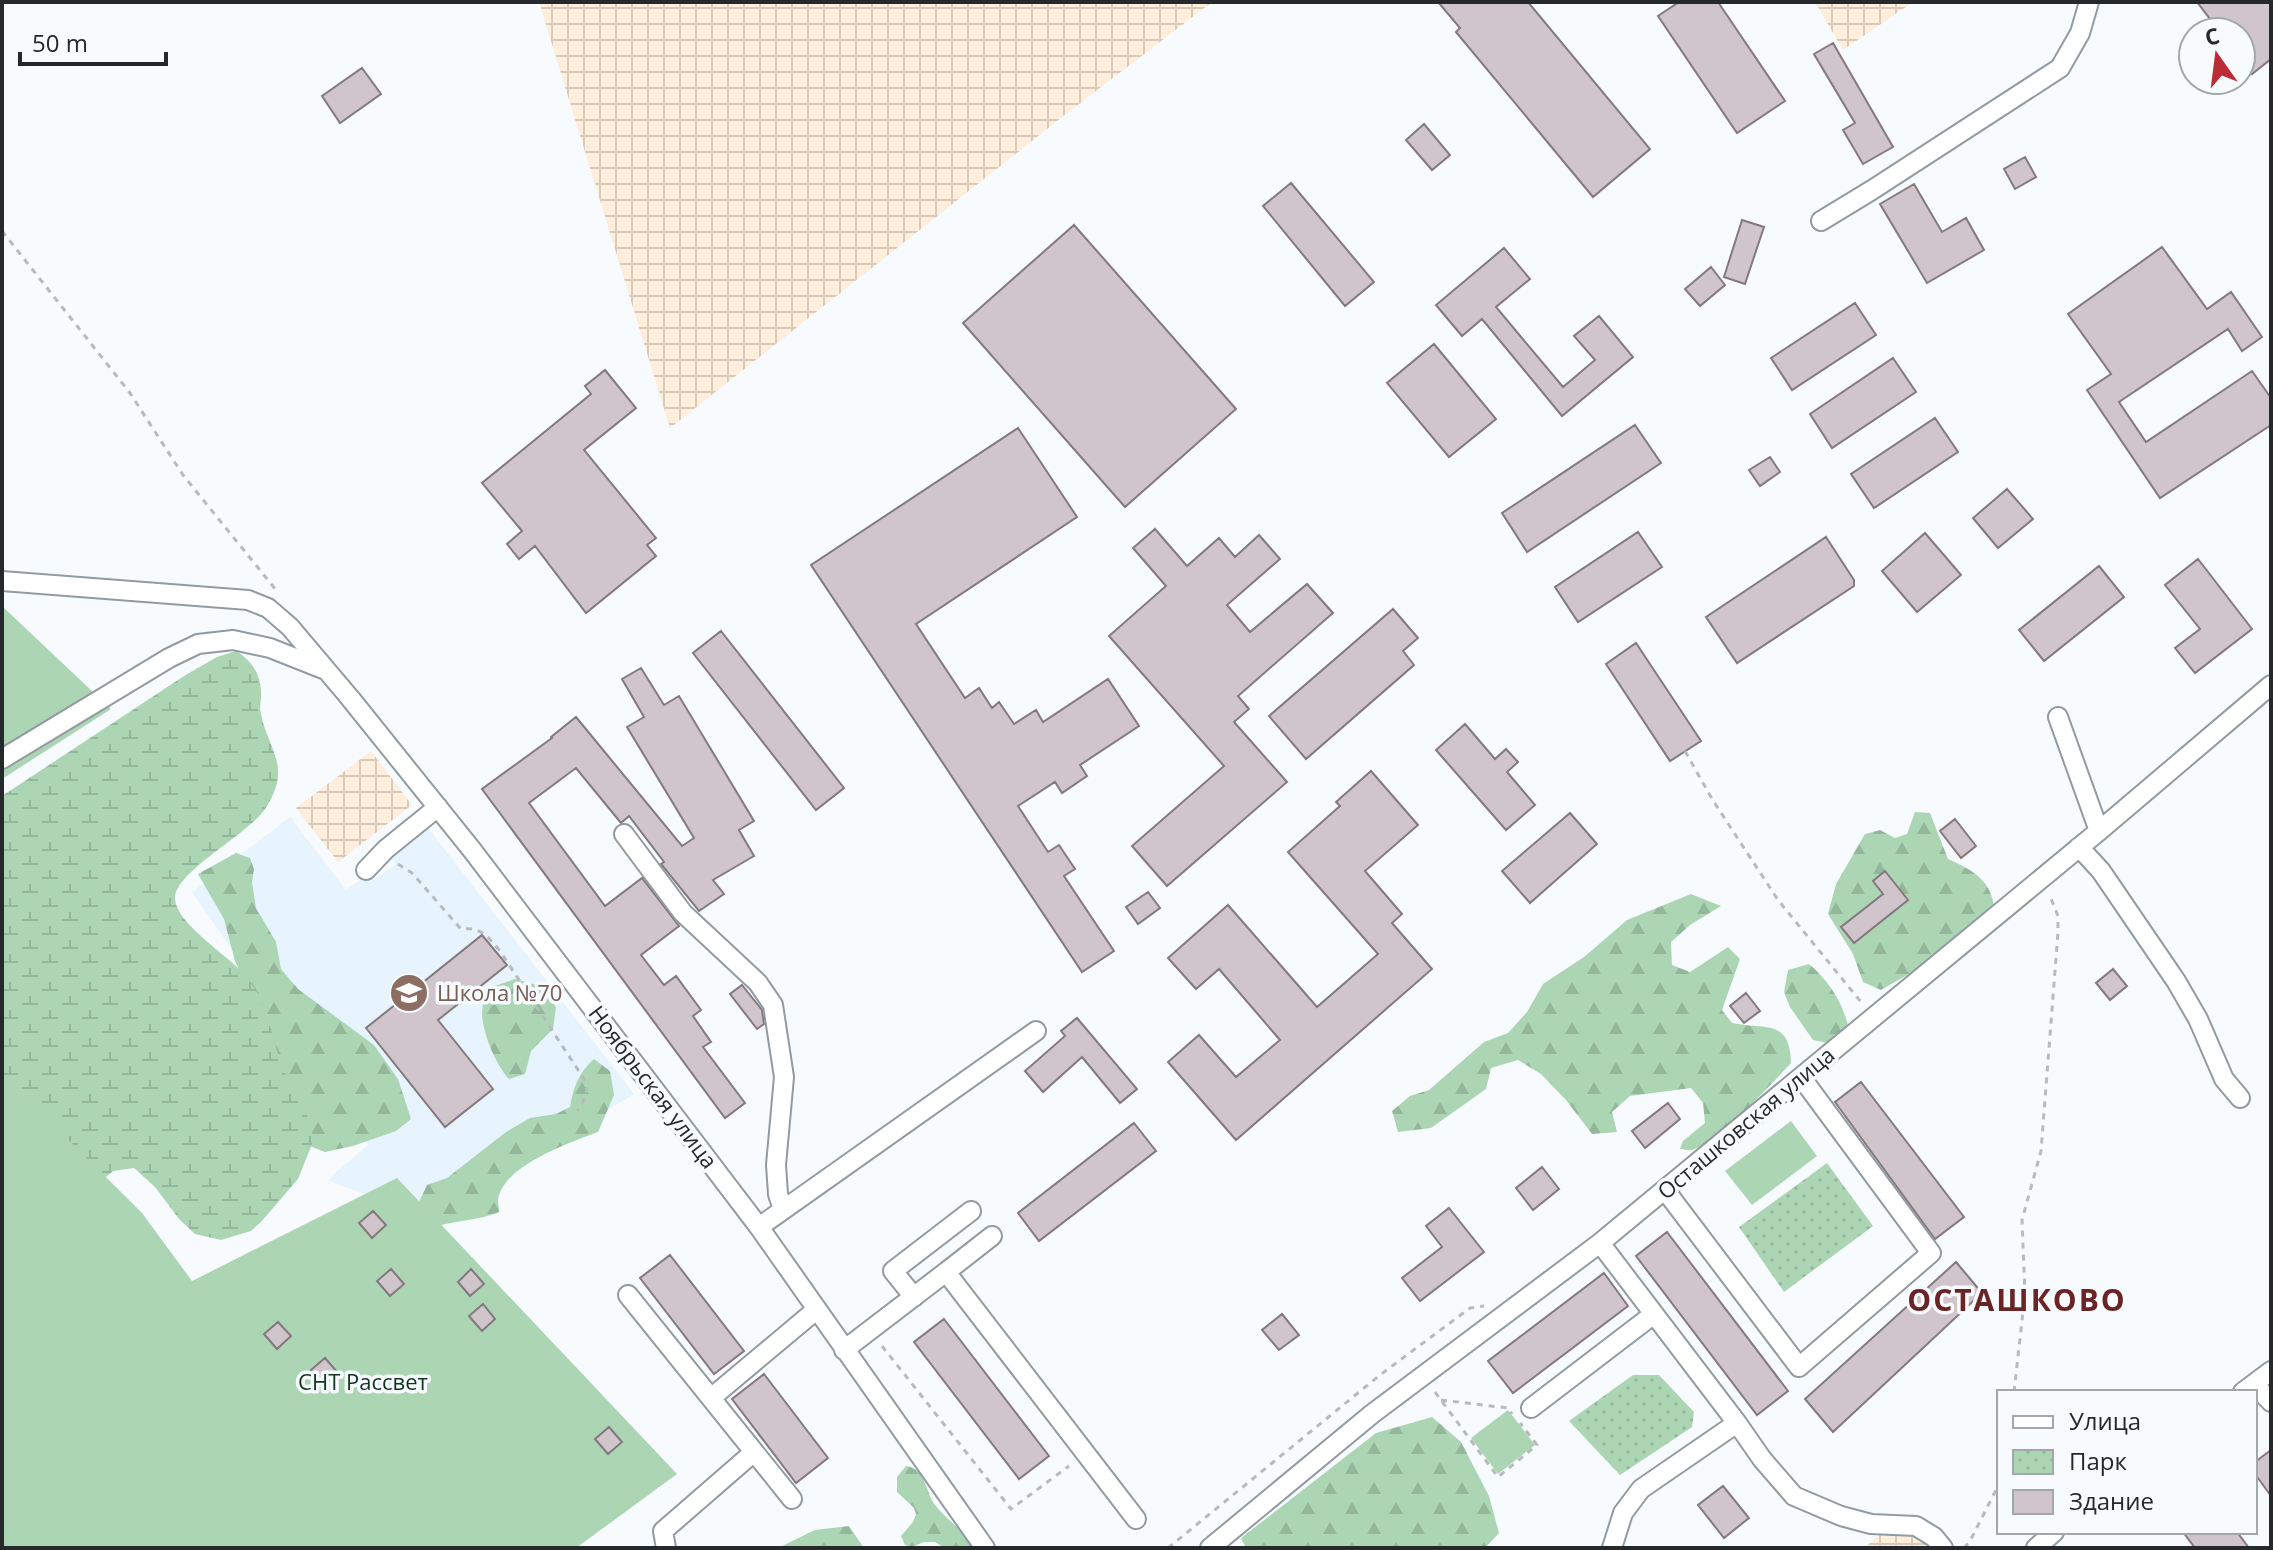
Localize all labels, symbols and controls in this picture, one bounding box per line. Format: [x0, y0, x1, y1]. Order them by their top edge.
scale bar [20, 16, 166, 66]
north arrow [2177, 16, 2257, 96]
text: С [2201, 19, 2222, 52]
text: 50 m [32, 26, 88, 59]
school or university icon: Школа №70 [388, 972, 430, 1014]
place label: Школа №70 [437, 977, 562, 1007]
street label: Ноябрьская улица [583, 999, 725, 1174]
street label: Осташковская улица [1650, 1039, 1840, 1205]
district label: ОСТАШКОВО [1907, 1279, 2127, 1320]
park label: СНТ Рассвет [298, 1366, 428, 1396]
legend [1997, 1390, 2257, 1534]
text: Улица [2069, 1404, 2141, 1437]
text: Парк [2069, 1444, 2127, 1477]
text: Здание [2069, 1484, 2154, 1517]

